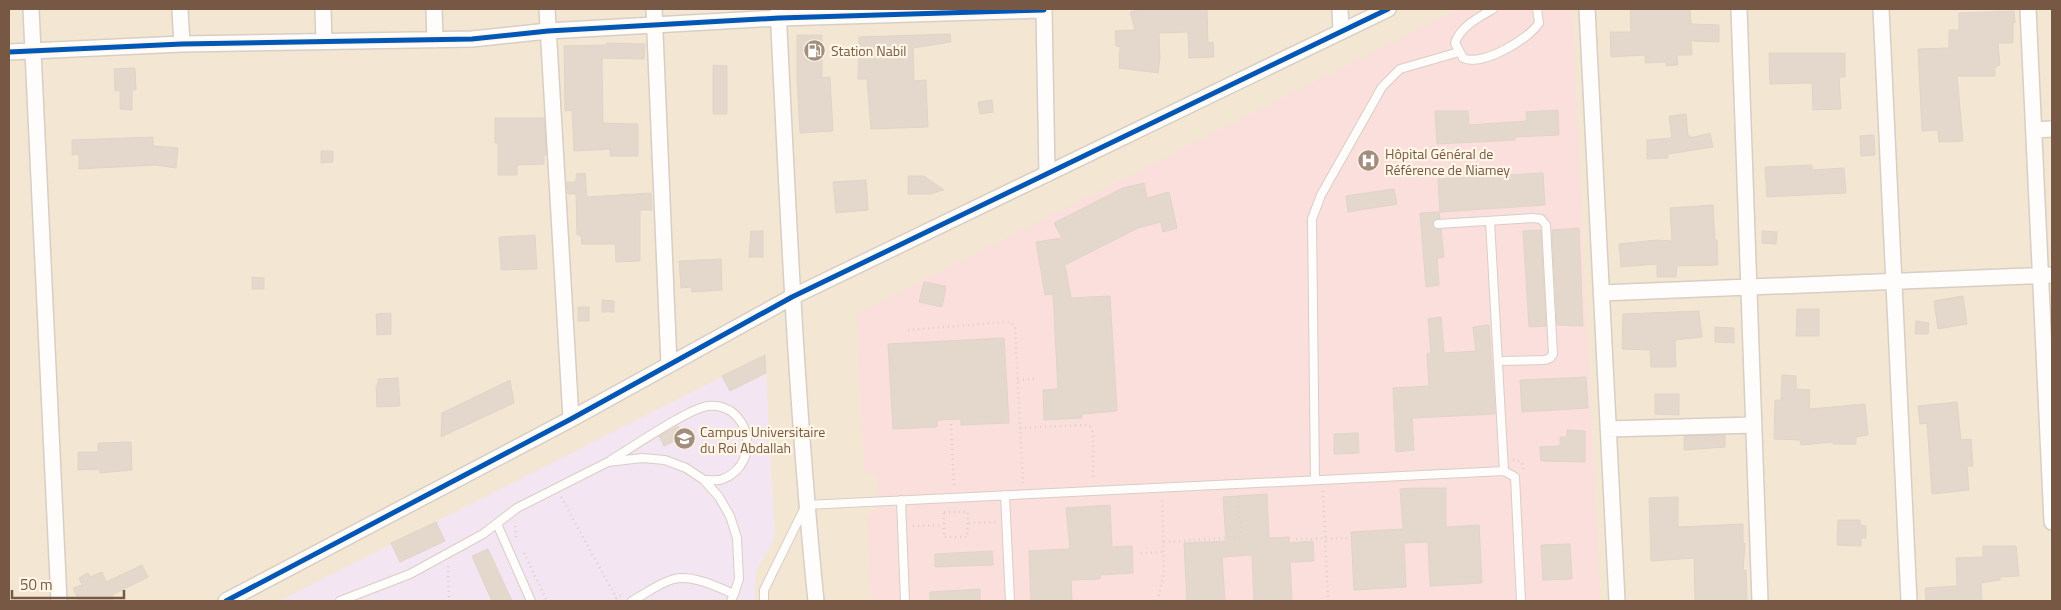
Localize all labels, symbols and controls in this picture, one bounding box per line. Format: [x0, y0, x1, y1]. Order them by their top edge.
fuel station icon: Station Nabil [803, 38, 827, 62]
place label: Station Nabil [831, 40, 907, 61]
place label: Hôpital Général de Référence de Niamey [1385, 143, 1510, 180]
hospital icon: Hôpital Général de Référence de Niamey [1357, 149, 1381, 173]
place label: Campus Universitaire du Roi Abdallah [700, 421, 825, 458]
school or university icon: Campus Universitaire du Roi Abdallah [672, 427, 696, 451]
scale bar [12, 568, 125, 600]
text: 50 m [20, 573, 53, 596]

